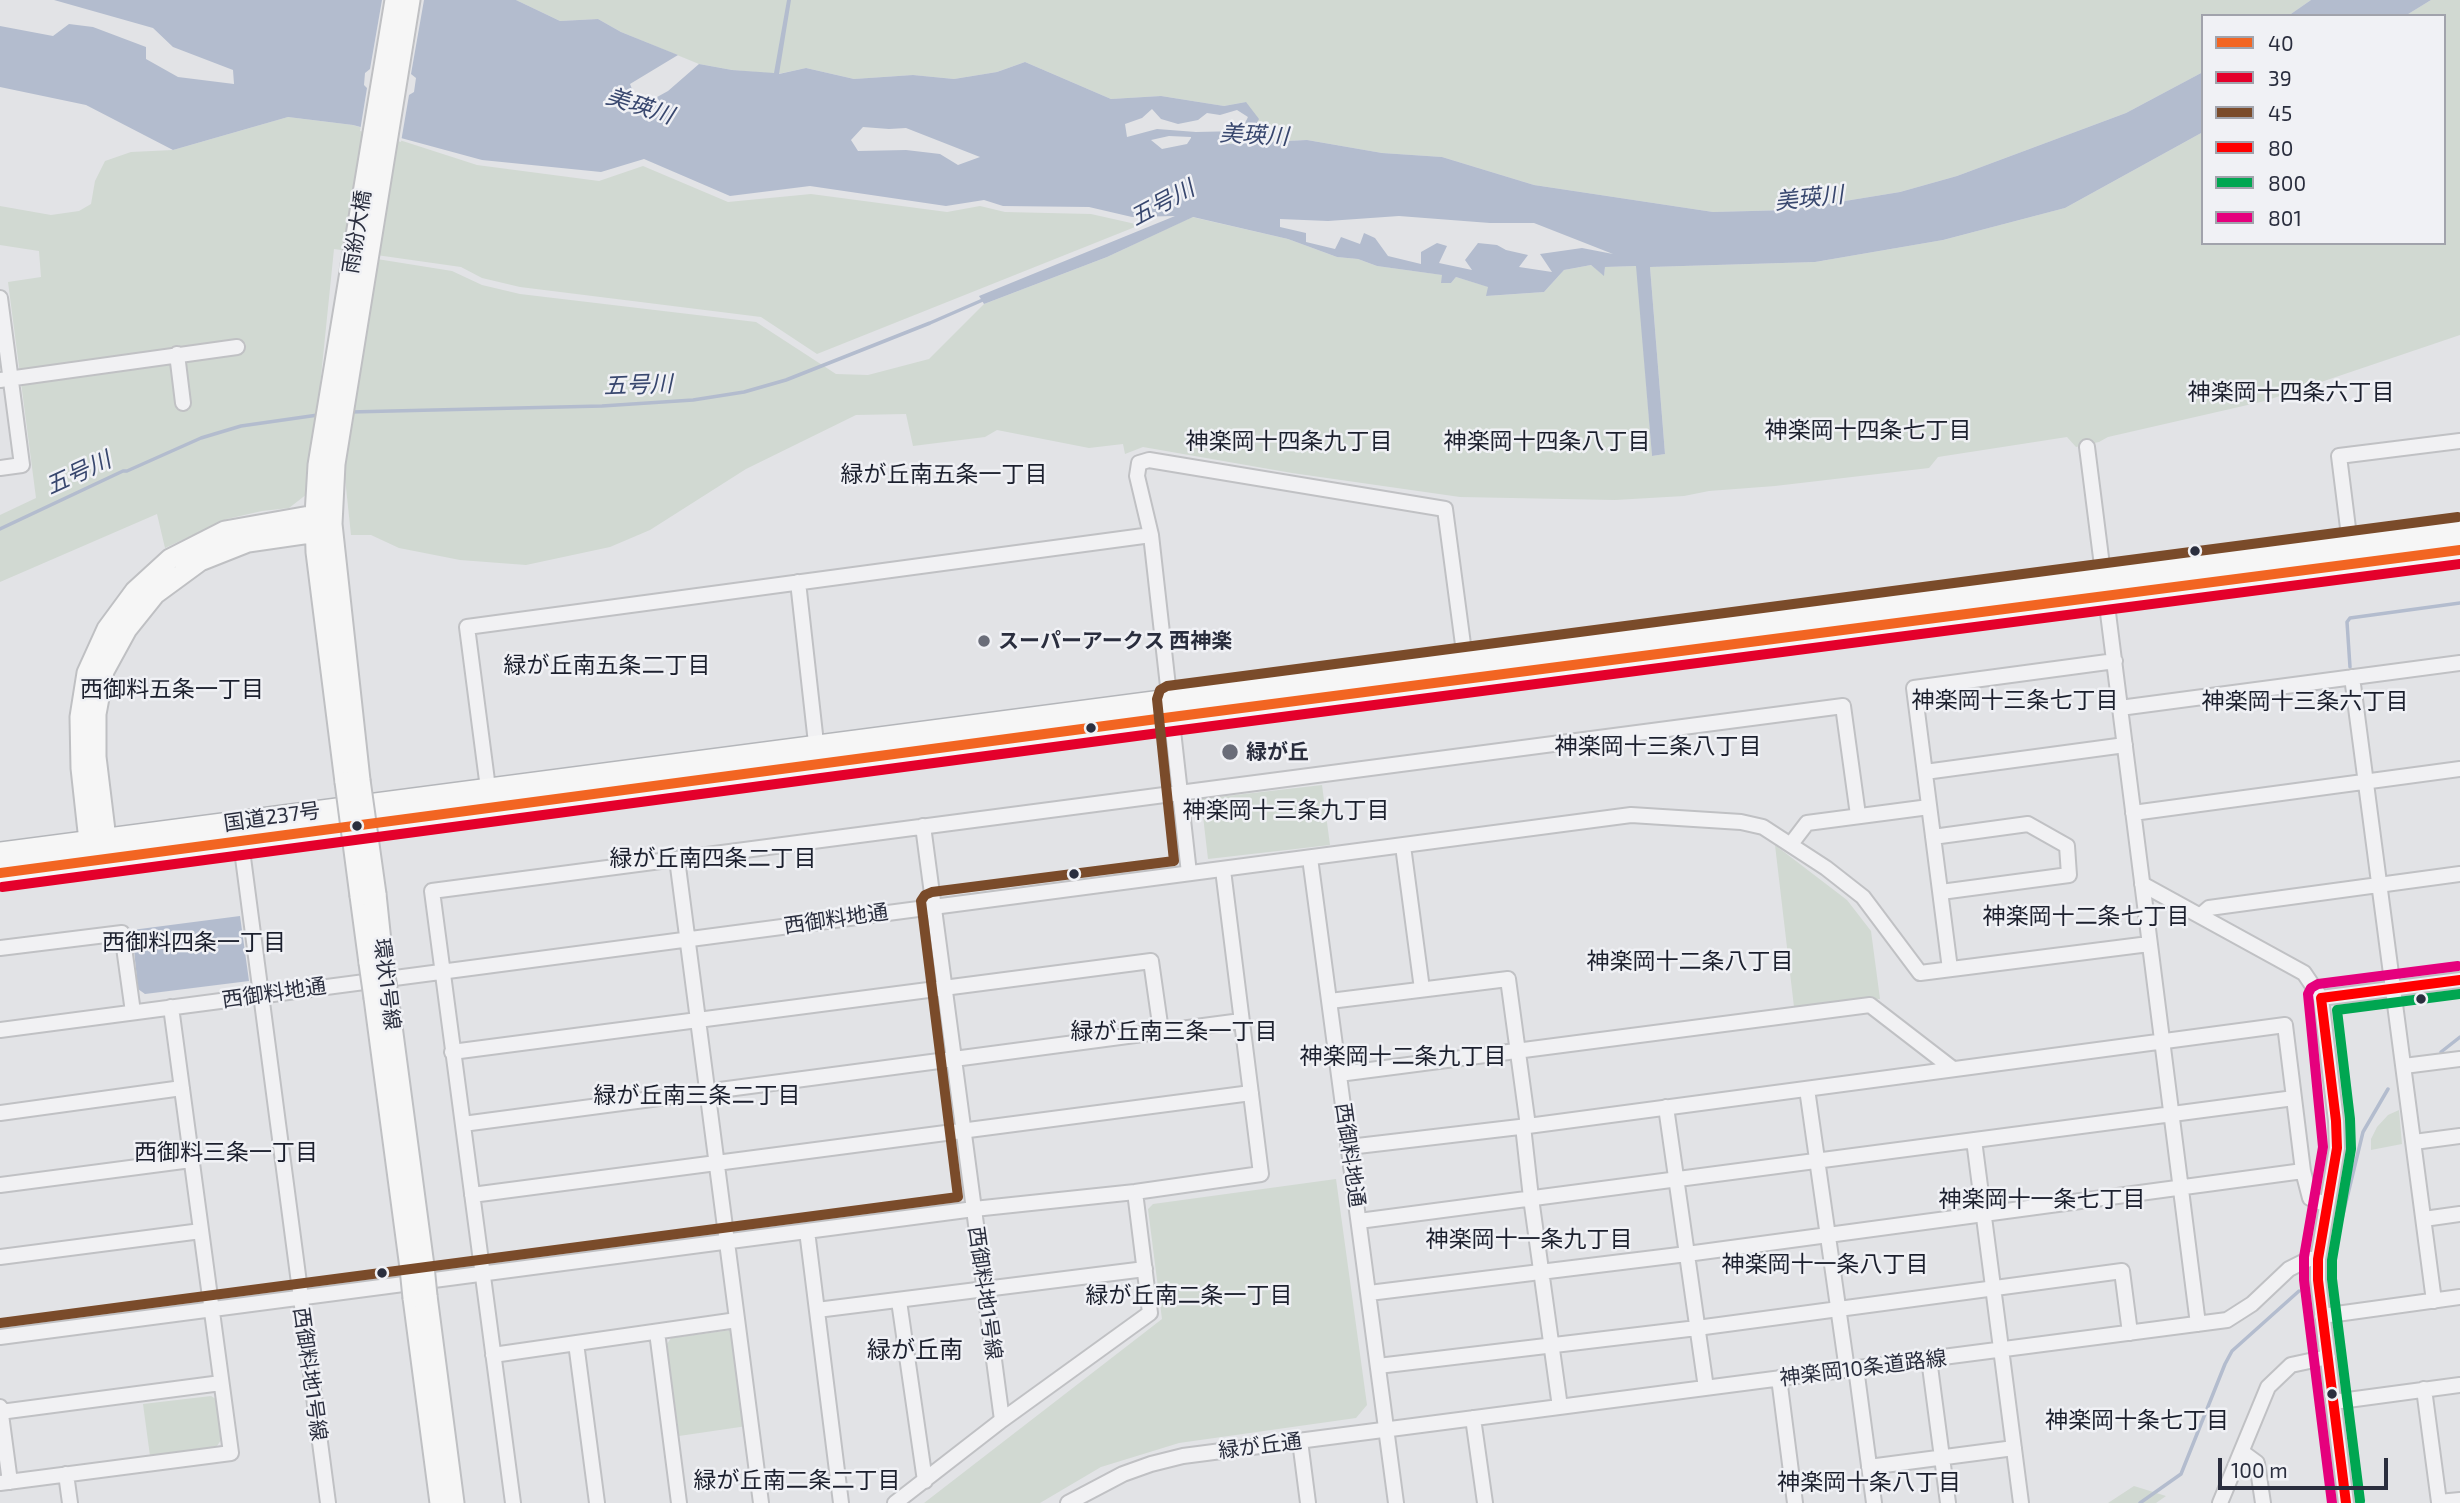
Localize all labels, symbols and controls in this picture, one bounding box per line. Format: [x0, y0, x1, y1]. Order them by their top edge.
legend [2201, 14, 2446, 245]
text: 40 [2268, 30, 2294, 55]
text: 39 [2268, 65, 2292, 90]
water label: 美瑛川 [603, 82, 677, 130]
text: 45 [2268, 100, 2292, 125]
water label: 美瑛川 [1219, 119, 1289, 151]
text: 80 [2268, 135, 2293, 160]
text: 800 [2268, 170, 2306, 195]
water label: 五号川 [1125, 175, 1199, 231]
water label: 美瑛川 [1773, 181, 1845, 215]
street label: 雨紛大橋 [338, 189, 376, 275]
text: 801 [2268, 205, 2302, 230]
water label: 五号川 [603, 370, 673, 400]
district label: 神楽岡十四条六丁目 [2188, 378, 2394, 406]
district label: 神楽岡十四条七丁目 [1765, 416, 1971, 444]
district label: 神楽岡十四条九丁目 [1186, 427, 1392, 455]
district label: 神楽岡十四条八丁目 [1444, 427, 1650, 455]
water label: 五号川 [41, 446, 115, 500]
district label: 緑が丘南五条一丁目 [841, 460, 1047, 488]
unlabelled marker [2188, 544, 2202, 558]
place label: スーパーアークス 西神楽 [998, 628, 1232, 654]
marker: スーパーアークス 西神楽 [976, 633, 992, 649]
district label: 緑が丘南五条二丁目 [504, 651, 710, 679]
district label: 西御料五条一丁目 [80, 675, 264, 703]
district label: 神楽岡十三条七丁目 [1912, 686, 2118, 714]
district label: 神楽岡十三条六丁目 [2202, 687, 2408, 715]
unlabelled marker [1084, 721, 1098, 735]
district label: 神楽岡十三条八丁目 [1555, 732, 1761, 760]
place label: 緑が丘 [1246, 739, 1309, 765]
marker: 緑が丘 [1220, 742, 1240, 762]
district label: 神楽岡十三条九丁目 [1183, 796, 1389, 824]
street label: 国道237号 [222, 798, 322, 836]
unlabelled marker [350, 819, 364, 833]
district label: 緑が丘南四条二丁目 [610, 844, 816, 872]
unlabelled marker [1067, 867, 1081, 881]
street label: 西御料地通 [782, 899, 890, 939]
district label: 神楽岡十二条七丁目 [1983, 902, 2189, 930]
district label: 西御料四条一丁目 [102, 928, 286, 956]
street label: 環状1号線 [369, 937, 405, 1031]
district label: 神楽岡十二条八丁目 [1587, 947, 1793, 975]
street label: 西御料地通 [220, 973, 328, 1013]
unlabelled marker [2414, 992, 2428, 1006]
district label: 緑が丘南三条一丁目 [1071, 1017, 1277, 1045]
district label: 神楽岡十二条九丁目 [1300, 1042, 1506, 1070]
district label: 緑が丘南三条二丁目 [594, 1081, 800, 1109]
street label: 西御料地通 [1330, 1101, 1370, 1209]
district label: 西御料三条一丁目 [134, 1138, 318, 1166]
district label: 神楽岡十一条七丁目 [1939, 1185, 2145, 1213]
street label: 西御料地1号線 [963, 1225, 1007, 1361]
district label: 神楽岡十一条九丁目 [1426, 1225, 1632, 1253]
district label: 神楽岡十一条八丁目 [1722, 1250, 1928, 1278]
unlabelled marker [375, 1266, 389, 1280]
district label: 緑が丘南二条一丁目 [1086, 1281, 1292, 1309]
street label: 西御料地1号線 [288, 1306, 332, 1442]
district label: 緑が丘南 [867, 1336, 963, 1364]
street label: 神楽岡10条道路線 [1778, 1345, 1948, 1391]
unlabelled marker [2325, 1387, 2339, 1401]
district label: 神楽岡十条七丁目 [2045, 1406, 2229, 1434]
street label: 緑が丘通 [1217, 1428, 1303, 1464]
scale bar [2222, 1444, 2392, 1488]
text: 100 m [2231, 1457, 2288, 1482]
district label: 緑が丘南二条二丁目 [694, 1466, 900, 1494]
district label: 神楽岡十条八丁目 [1777, 1468, 1961, 1496]

